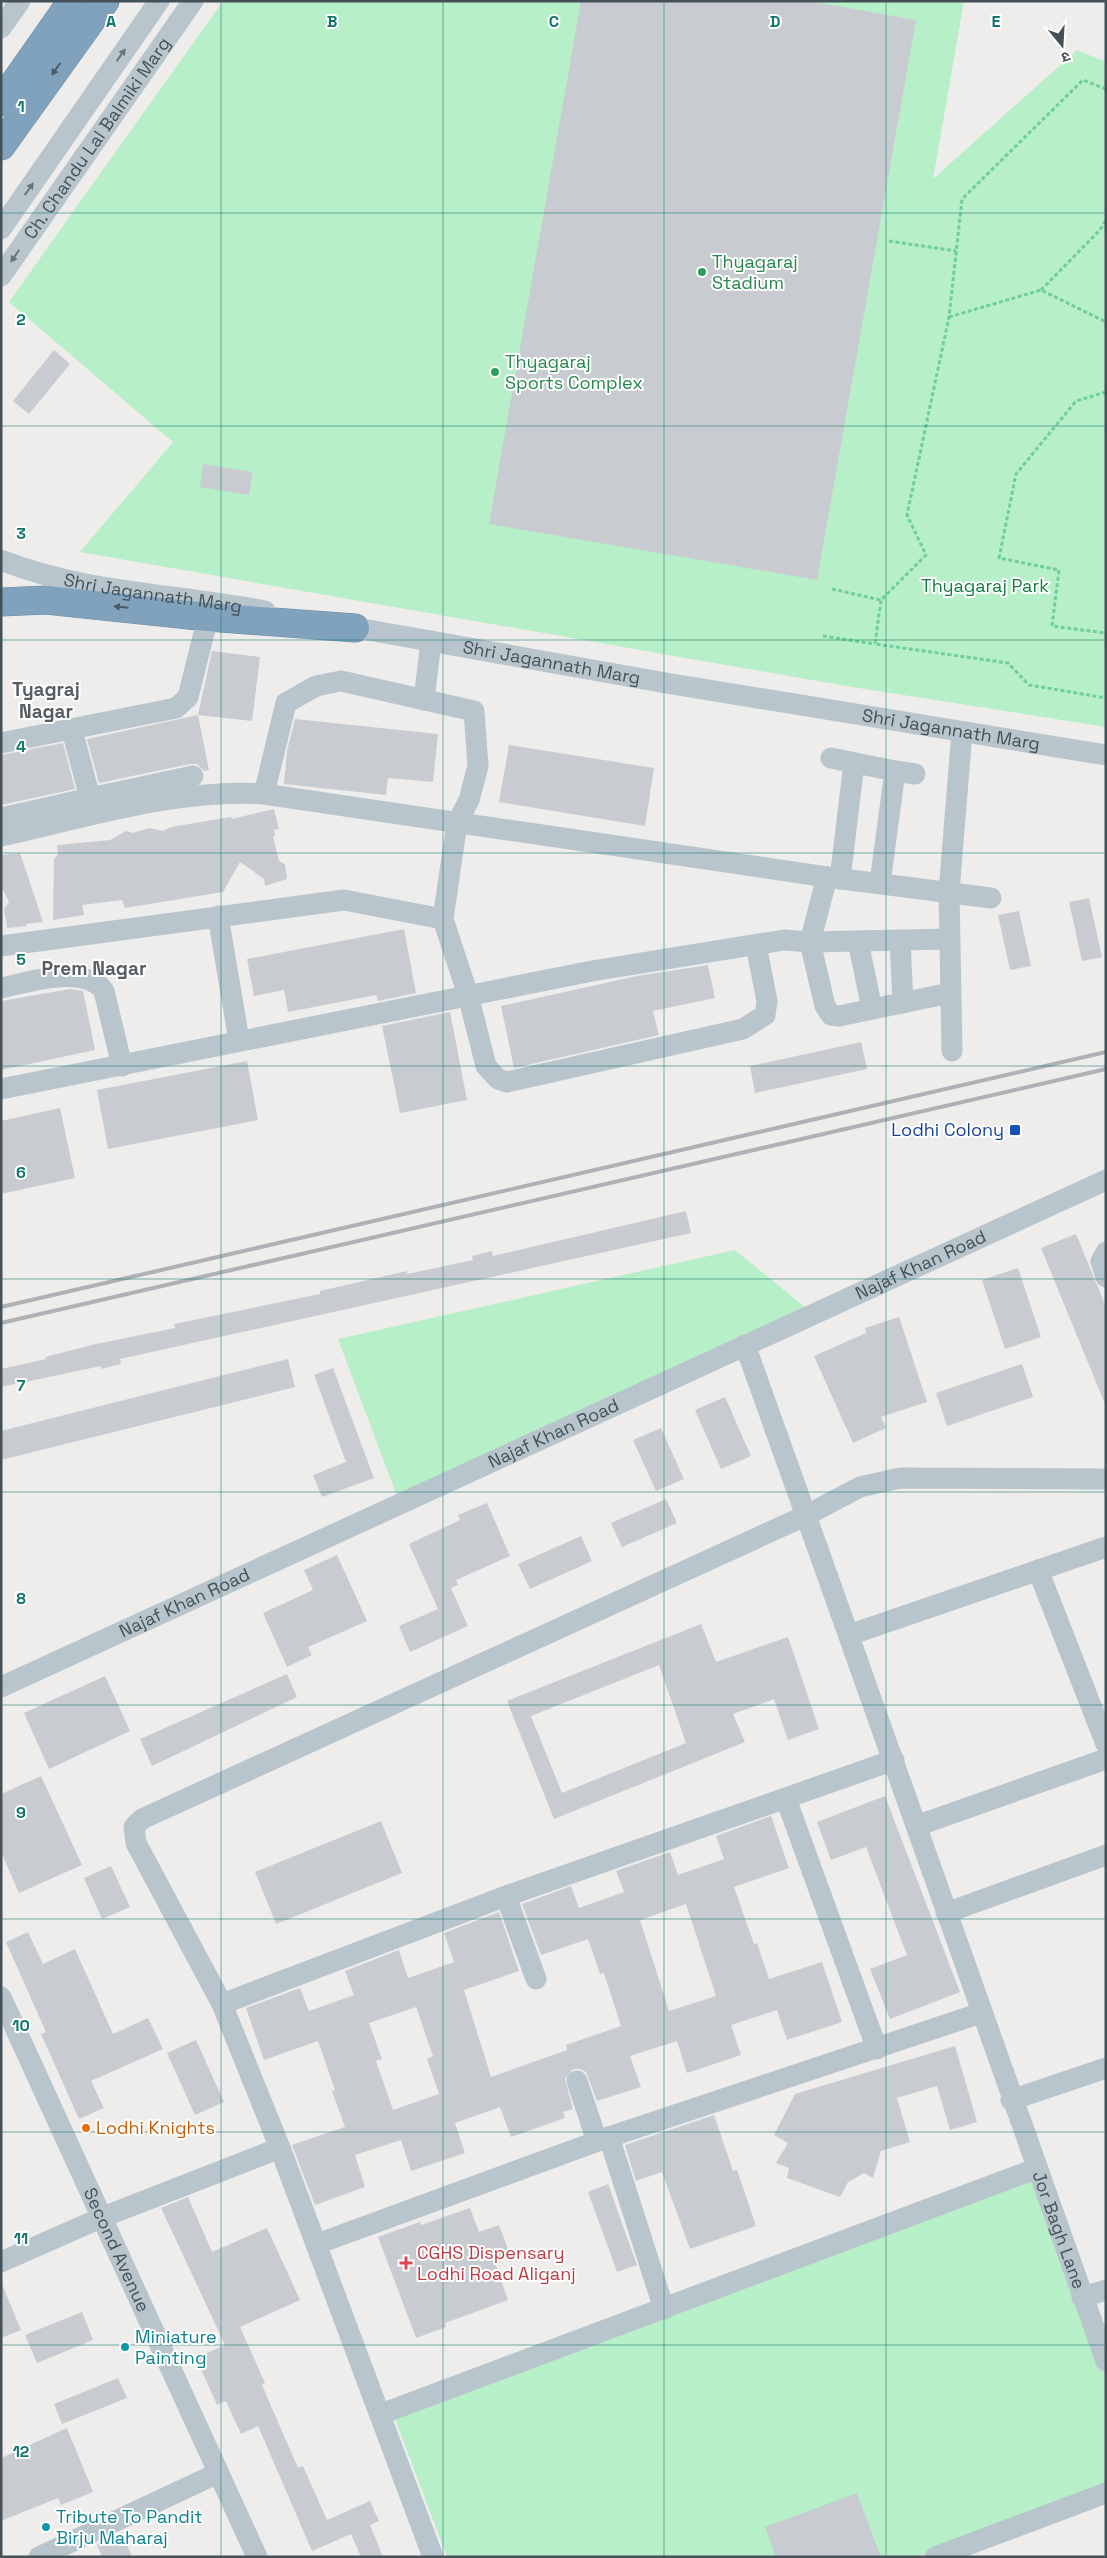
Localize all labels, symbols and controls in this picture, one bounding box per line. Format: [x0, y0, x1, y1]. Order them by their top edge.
text: A [106, 11, 116, 32]
text: B [327, 11, 337, 32]
text: C [549, 11, 559, 32]
text: D [770, 11, 780, 32]
text: E [992, 11, 1001, 32]
north arrow [1037, 20, 1087, 70]
street label: Ch. Chandu Lal Balmiki Marg [18, 33, 175, 243]
one-way arrow [116, 48, 126, 62]
text: उ [1059, 48, 1073, 67]
one-way arrow [51, 63, 61, 76]
text: 1 [17, 96, 25, 117]
one-way arrow [24, 182, 34, 196]
one-way arrow [10, 249, 20, 263]
place label: Thyagaraj Stadium [712, 250, 798, 294]
marker: Thyagaraj Stadium [696, 266, 708, 278]
text: 2 [16, 309, 26, 330]
place label: Thyagaraj Sports Complex [505, 350, 643, 394]
marker: Thyagaraj Sports Complex [489, 366, 501, 378]
text: 3 [16, 523, 26, 544]
street label: Shri Jagannath Marg [62, 568, 244, 618]
park label: Thyagaraj Park [921, 574, 1049, 597]
one-way arrow [112, 603, 128, 611]
street label: Shri Jagannath Marg [461, 635, 642, 689]
district label: Tyagraj Nagar [12, 677, 80, 724]
street label: Shri Jagannath Marg [860, 703, 1042, 755]
text: 4 [16, 736, 26, 757]
text: 5 [16, 949, 26, 970]
district label: Prem Nagar [42, 956, 146, 981]
place label: Lodhi Colony [891, 1118, 1004, 1141]
marker: Lodhi Colony [1008, 1123, 1022, 1137]
text: 6 [16, 1162, 26, 1183]
street label: Najaf Khan Road [852, 1225, 990, 1304]
text: 7 [17, 1375, 26, 1396]
street label: Najaf Khan Road [484, 1393, 622, 1473]
street label: Najaf Khan Road [115, 1562, 253, 1642]
text: 8 [16, 1588, 26, 1609]
text: 9 [16, 1802, 26, 1823]
text: 10 [12, 2015, 30, 2036]
place label: Lodhi Knights [96, 2116, 215, 2139]
marker: Lodhi Knights [80, 2122, 92, 2134]
street label: Jor Bagh Lane [1027, 2168, 1091, 2292]
street label: Second Avenue [79, 2184, 155, 2315]
text: 11 [14, 2228, 28, 2249]
place label: CGHS Dispensary Lodhi Road Aliganj [417, 2241, 576, 2285]
marker: CGHS Dispensary Lodhi Road Aliganj [399, 2256, 413, 2270]
place label: Miniature Painting [135, 2325, 217, 2369]
marker: Miniature Painting [119, 2341, 131, 2353]
text: 12 [13, 2441, 29, 2462]
place label: Tribute To Pandit Birju Maharaj [56, 2505, 203, 2549]
marker: Tribute To Pandit Birju Maharaj [40, 2521, 52, 2533]

